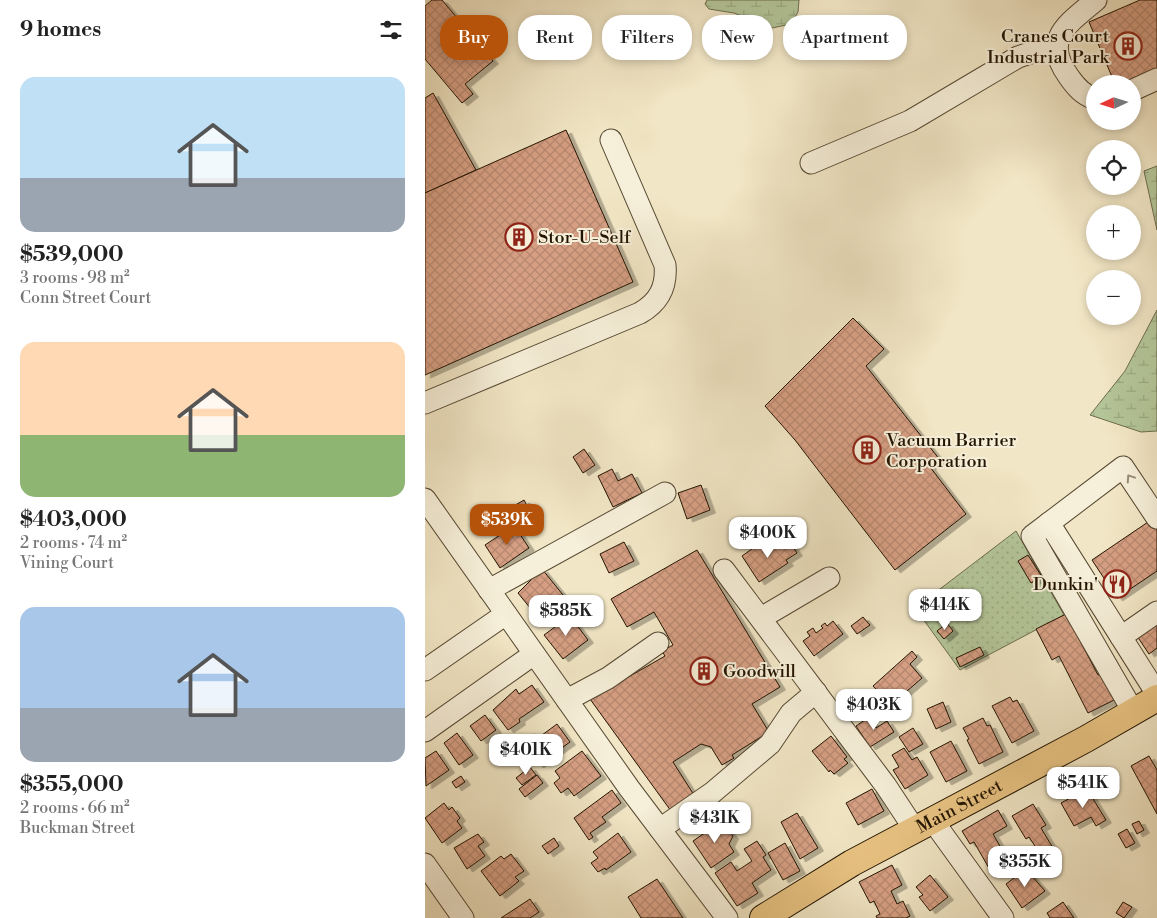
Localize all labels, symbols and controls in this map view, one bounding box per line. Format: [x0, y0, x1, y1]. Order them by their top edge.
chip: Buy [440, 15, 508, 60]
chip: Rent [518, 15, 592, 60]
chip: Filters [602, 15, 692, 60]
chip: New [702, 15, 773, 60]
chip: Apartment [783, 15, 907, 60]
icon: filters [377, 16, 405, 44]
text: 9 homes [20, 17, 101, 43]
place label: Cranes Court Industrial Park [987, 25, 1111, 69]
building icon: Cranes Court Industrial Park [1113, 31, 1143, 61]
north arrow [1086, 75, 1141, 130]
map controls [1086, 75, 1141, 325]
icon: home [168, 110, 258, 200]
button: locate [1086, 140, 1141, 195]
button: + [1086, 205, 1141, 260]
building icon: Stor-U-Self [504, 222, 534, 252]
place label: Stor-U-Self [538, 226, 632, 249]
text: $539,000 [20, 242, 124, 268]
text: 3 rooms · 98 m² [20, 268, 130, 288]
button: − [1086, 270, 1141, 325]
text: Conn Street Court [20, 288, 151, 308]
icon: home [168, 375, 258, 465]
place label: Vacuum Barrier Corporation [885, 429, 1017, 473]
building icon: Vacuum Barrier Corporation [852, 435, 882, 465]
one-way arrow [1127, 474, 1136, 483]
pin: $539K [472, 504, 542, 546]
text: $403,000 [20, 507, 127, 533]
text: $539K [481, 510, 533, 530]
pin: $400K [733, 516, 803, 559]
text: $400K [740, 523, 796, 543]
text: 2 rooms · 74 m² [20, 533, 127, 553]
text: Vining Court [20, 553, 114, 573]
restaurant icon: Dunkin' [1102, 569, 1132, 599]
place label: Dunkin' [1033, 573, 1098, 596]
pin: $414K [910, 588, 980, 631]
pin: $585K [531, 594, 601, 637]
text: $414K [920, 595, 970, 615]
text: $585K [540, 601, 592, 621]
icon: home [168, 640, 258, 730]
building icon: Goodwill [689, 656, 719, 686]
place label: Goodwill [723, 660, 797, 683]
pin: $403K [839, 688, 909, 731]
text: $403K [847, 695, 901, 715]
pin: $401K [491, 734, 561, 776]
text: $401K [500, 740, 552, 760]
pin: $541K [1048, 766, 1118, 809]
text: $355,000 [20, 772, 123, 798]
text: $541K [1058, 773, 1108, 793]
street label: Main Street [912, 774, 1007, 838]
text: 2 rooms · 66 m² [20, 798, 130, 818]
pin: $431K [680, 802, 750, 844]
text: $431K [690, 808, 740, 828]
text: Buckman Street [20, 818, 135, 838]
pin: $355K [990, 846, 1060, 888]
text: $355K [999, 852, 1051, 872]

